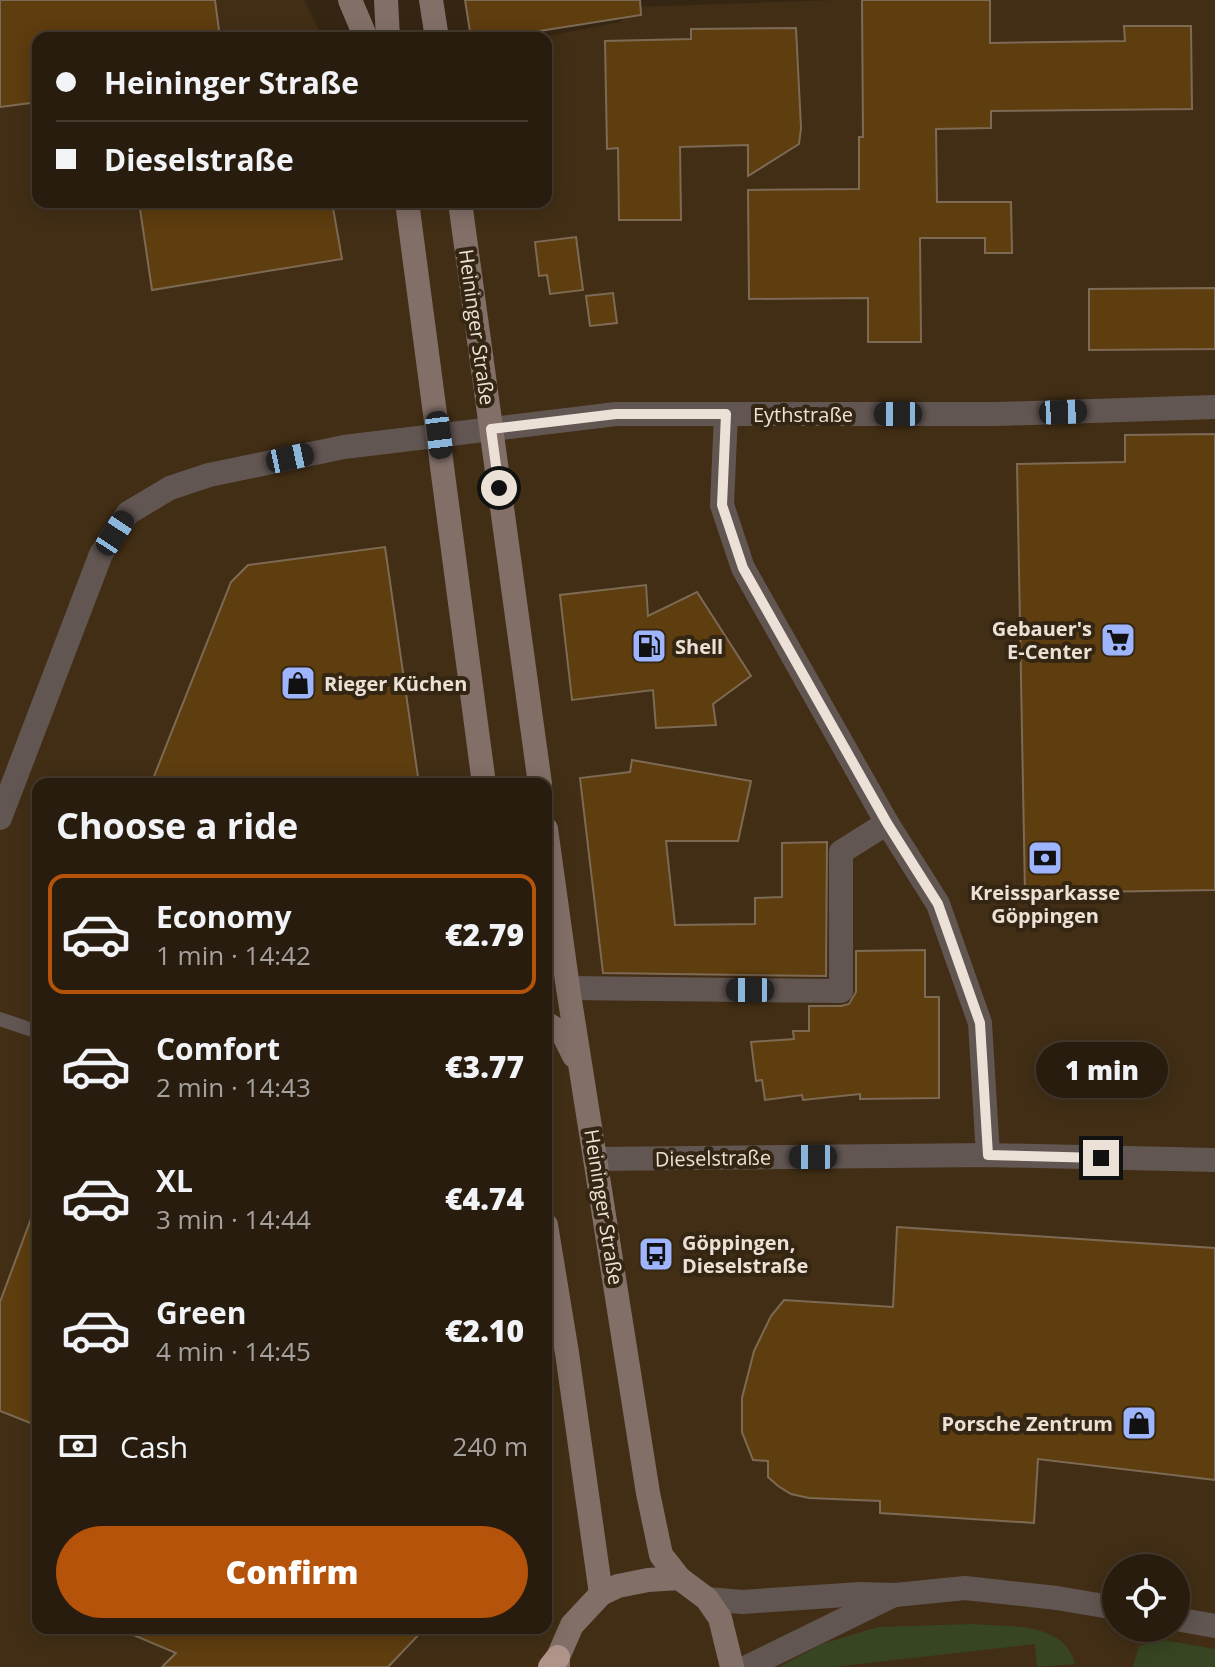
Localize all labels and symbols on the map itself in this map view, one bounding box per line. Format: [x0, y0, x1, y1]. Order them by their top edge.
street label: Heininger Straße [453, 247, 501, 407]
car [1039, 399, 1087, 425]
street label: Eythstraße [753, 401, 853, 428]
car [874, 402, 922, 426]
car [424, 410, 454, 460]
car [264, 441, 316, 475]
route start [481, 470, 517, 506]
car [92, 506, 138, 560]
place label: Gebauer's E-Center [992, 615, 1092, 665]
supermarket icon: Gebauer's E-Center [1099, 621, 1137, 659]
fuel station icon: Shell [630, 627, 668, 665]
place label: Shell [675, 633, 723, 660]
shop icon: Rieger Küchen [279, 664, 317, 702]
place label: Rieger Küchen [324, 670, 467, 697]
bank icon: Kreissparkasse Göppingen [1026, 839, 1064, 877]
place label: Kreissparkasse Göppingen [970, 879, 1120, 929]
car [726, 978, 774, 1002]
callout: 1 min [1035, 1042, 1167, 1098]
street label: Heininger Straße [578, 1127, 630, 1287]
route end [1083, 1140, 1119, 1176]
street label: Dieselstraße [655, 1143, 771, 1173]
car [789, 1145, 837, 1169]
place label: Göppingen, Dieselstraße [682, 1229, 808, 1279]
bus stop icon: Göppingen, Dieselstraße [637, 1235, 675, 1273]
shop icon: Porsche Zentrum [1120, 1404, 1158, 1442]
place label: Porsche Zentrum [942, 1410, 1113, 1437]

